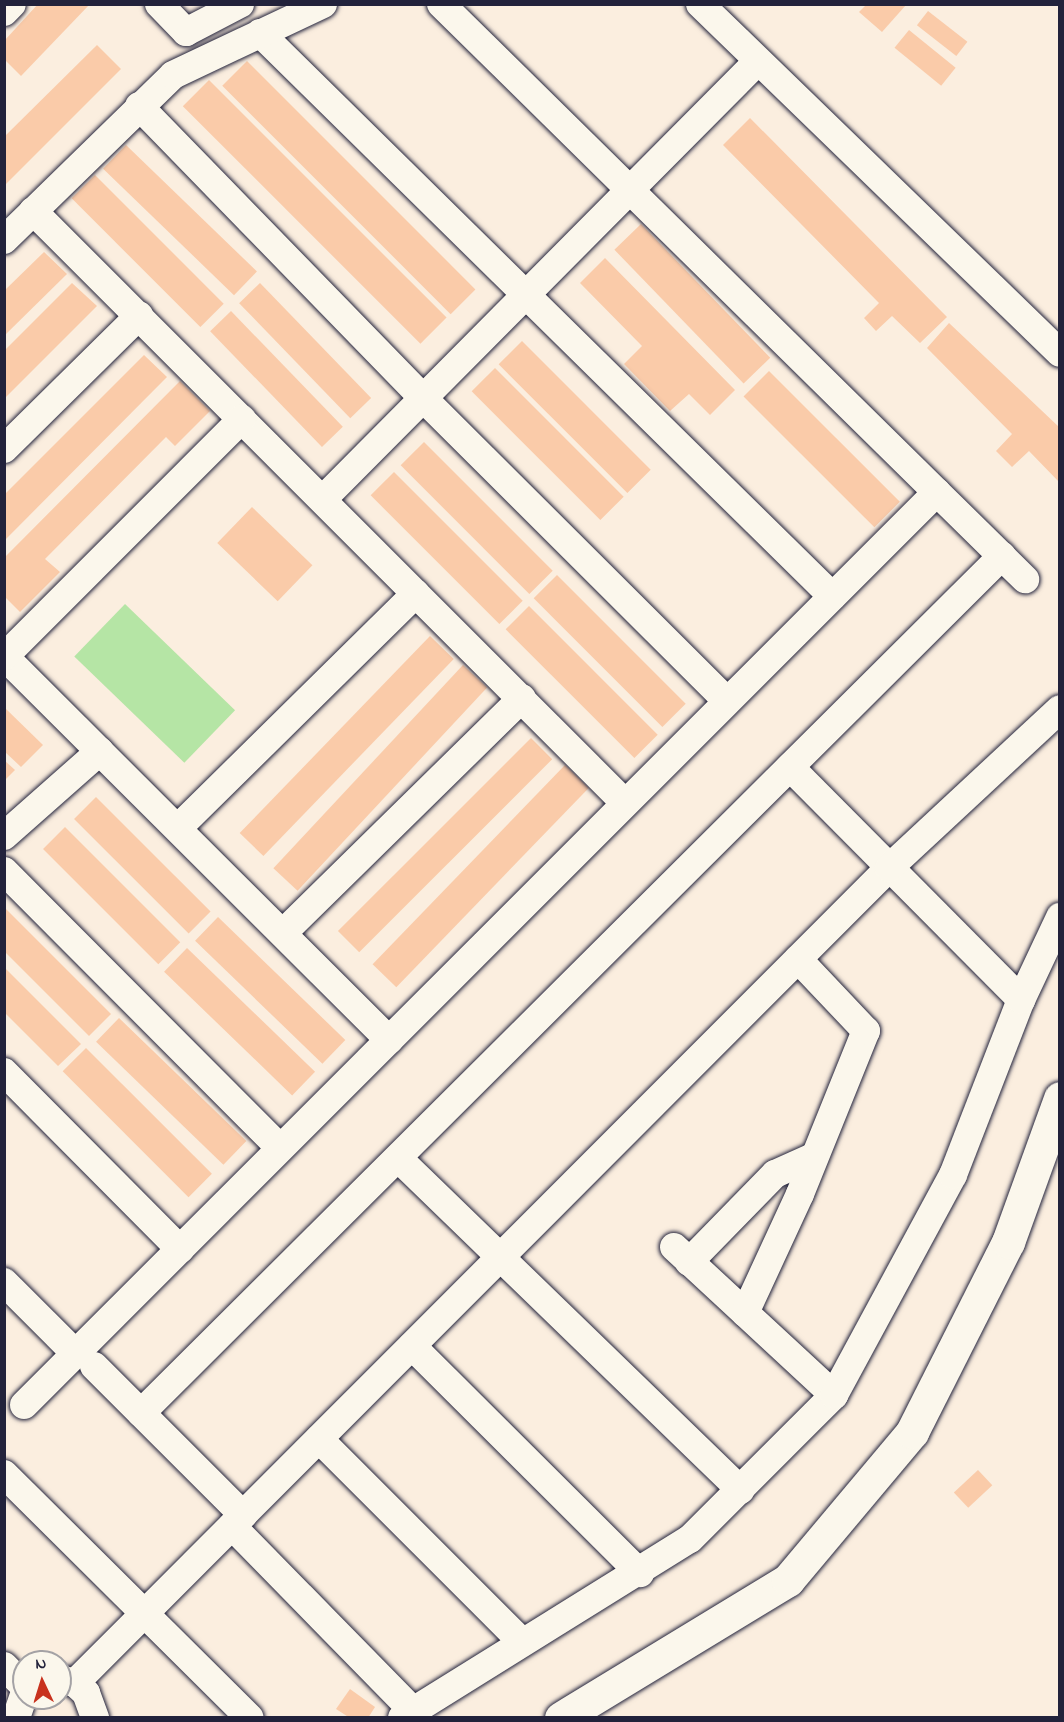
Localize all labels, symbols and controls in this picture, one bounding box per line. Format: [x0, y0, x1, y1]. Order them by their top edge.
north arrow [12, 1650, 72, 1710]
text: N [35, 1652, 47, 1676]

